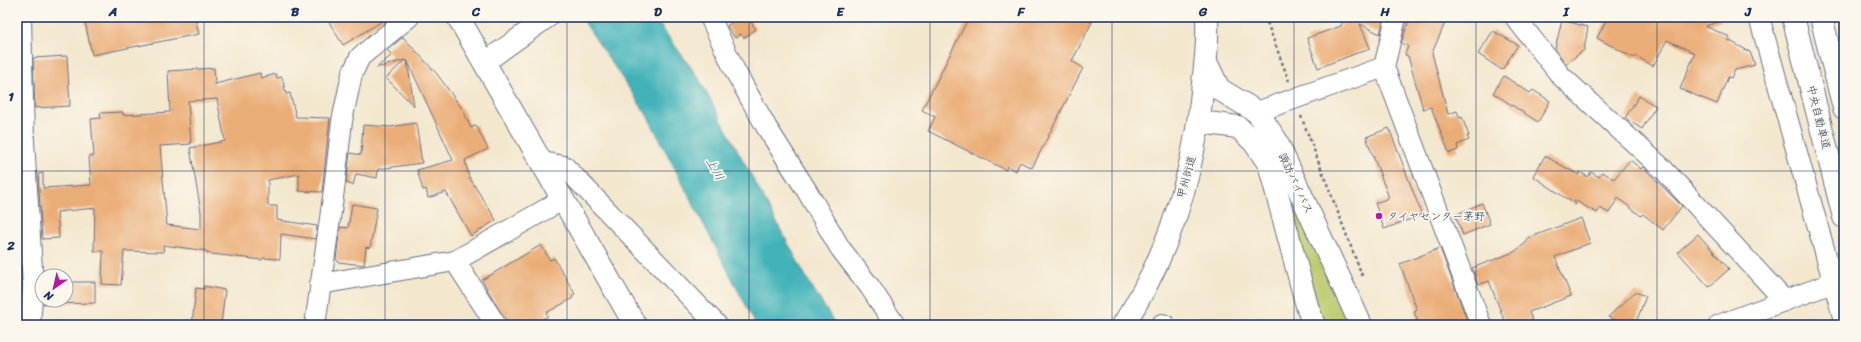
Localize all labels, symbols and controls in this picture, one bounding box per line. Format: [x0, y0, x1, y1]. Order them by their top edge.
text: A [108, 0, 117, 23]
text: B [291, 0, 300, 23]
text: C [471, 0, 481, 23]
text: D [654, 0, 662, 23]
text: E [836, 0, 845, 23]
text: F [1016, 0, 1025, 23]
text: G [1198, 0, 1208, 23]
text: H [1379, 0, 1390, 23]
text: I [1562, 0, 1570, 23]
text: J [1744, 0, 1752, 23]
street label: 中央自動車道 [1801, 83, 1836, 151]
text: 1 [8, 85, 14, 108]
street label: 諏訪バイパス [1273, 149, 1318, 217]
water label: 上川 [700, 153, 730, 185]
street label: 甲州街道 [1172, 153, 1201, 201]
place label: タイヤセンター茅野 [1387, 207, 1485, 226]
marker: タイヤセンター茅野 [1374, 211, 1384, 221]
text: 2 [6, 234, 15, 257]
north arrow [34, 268, 74, 308]
text: N [40, 286, 58, 306]

